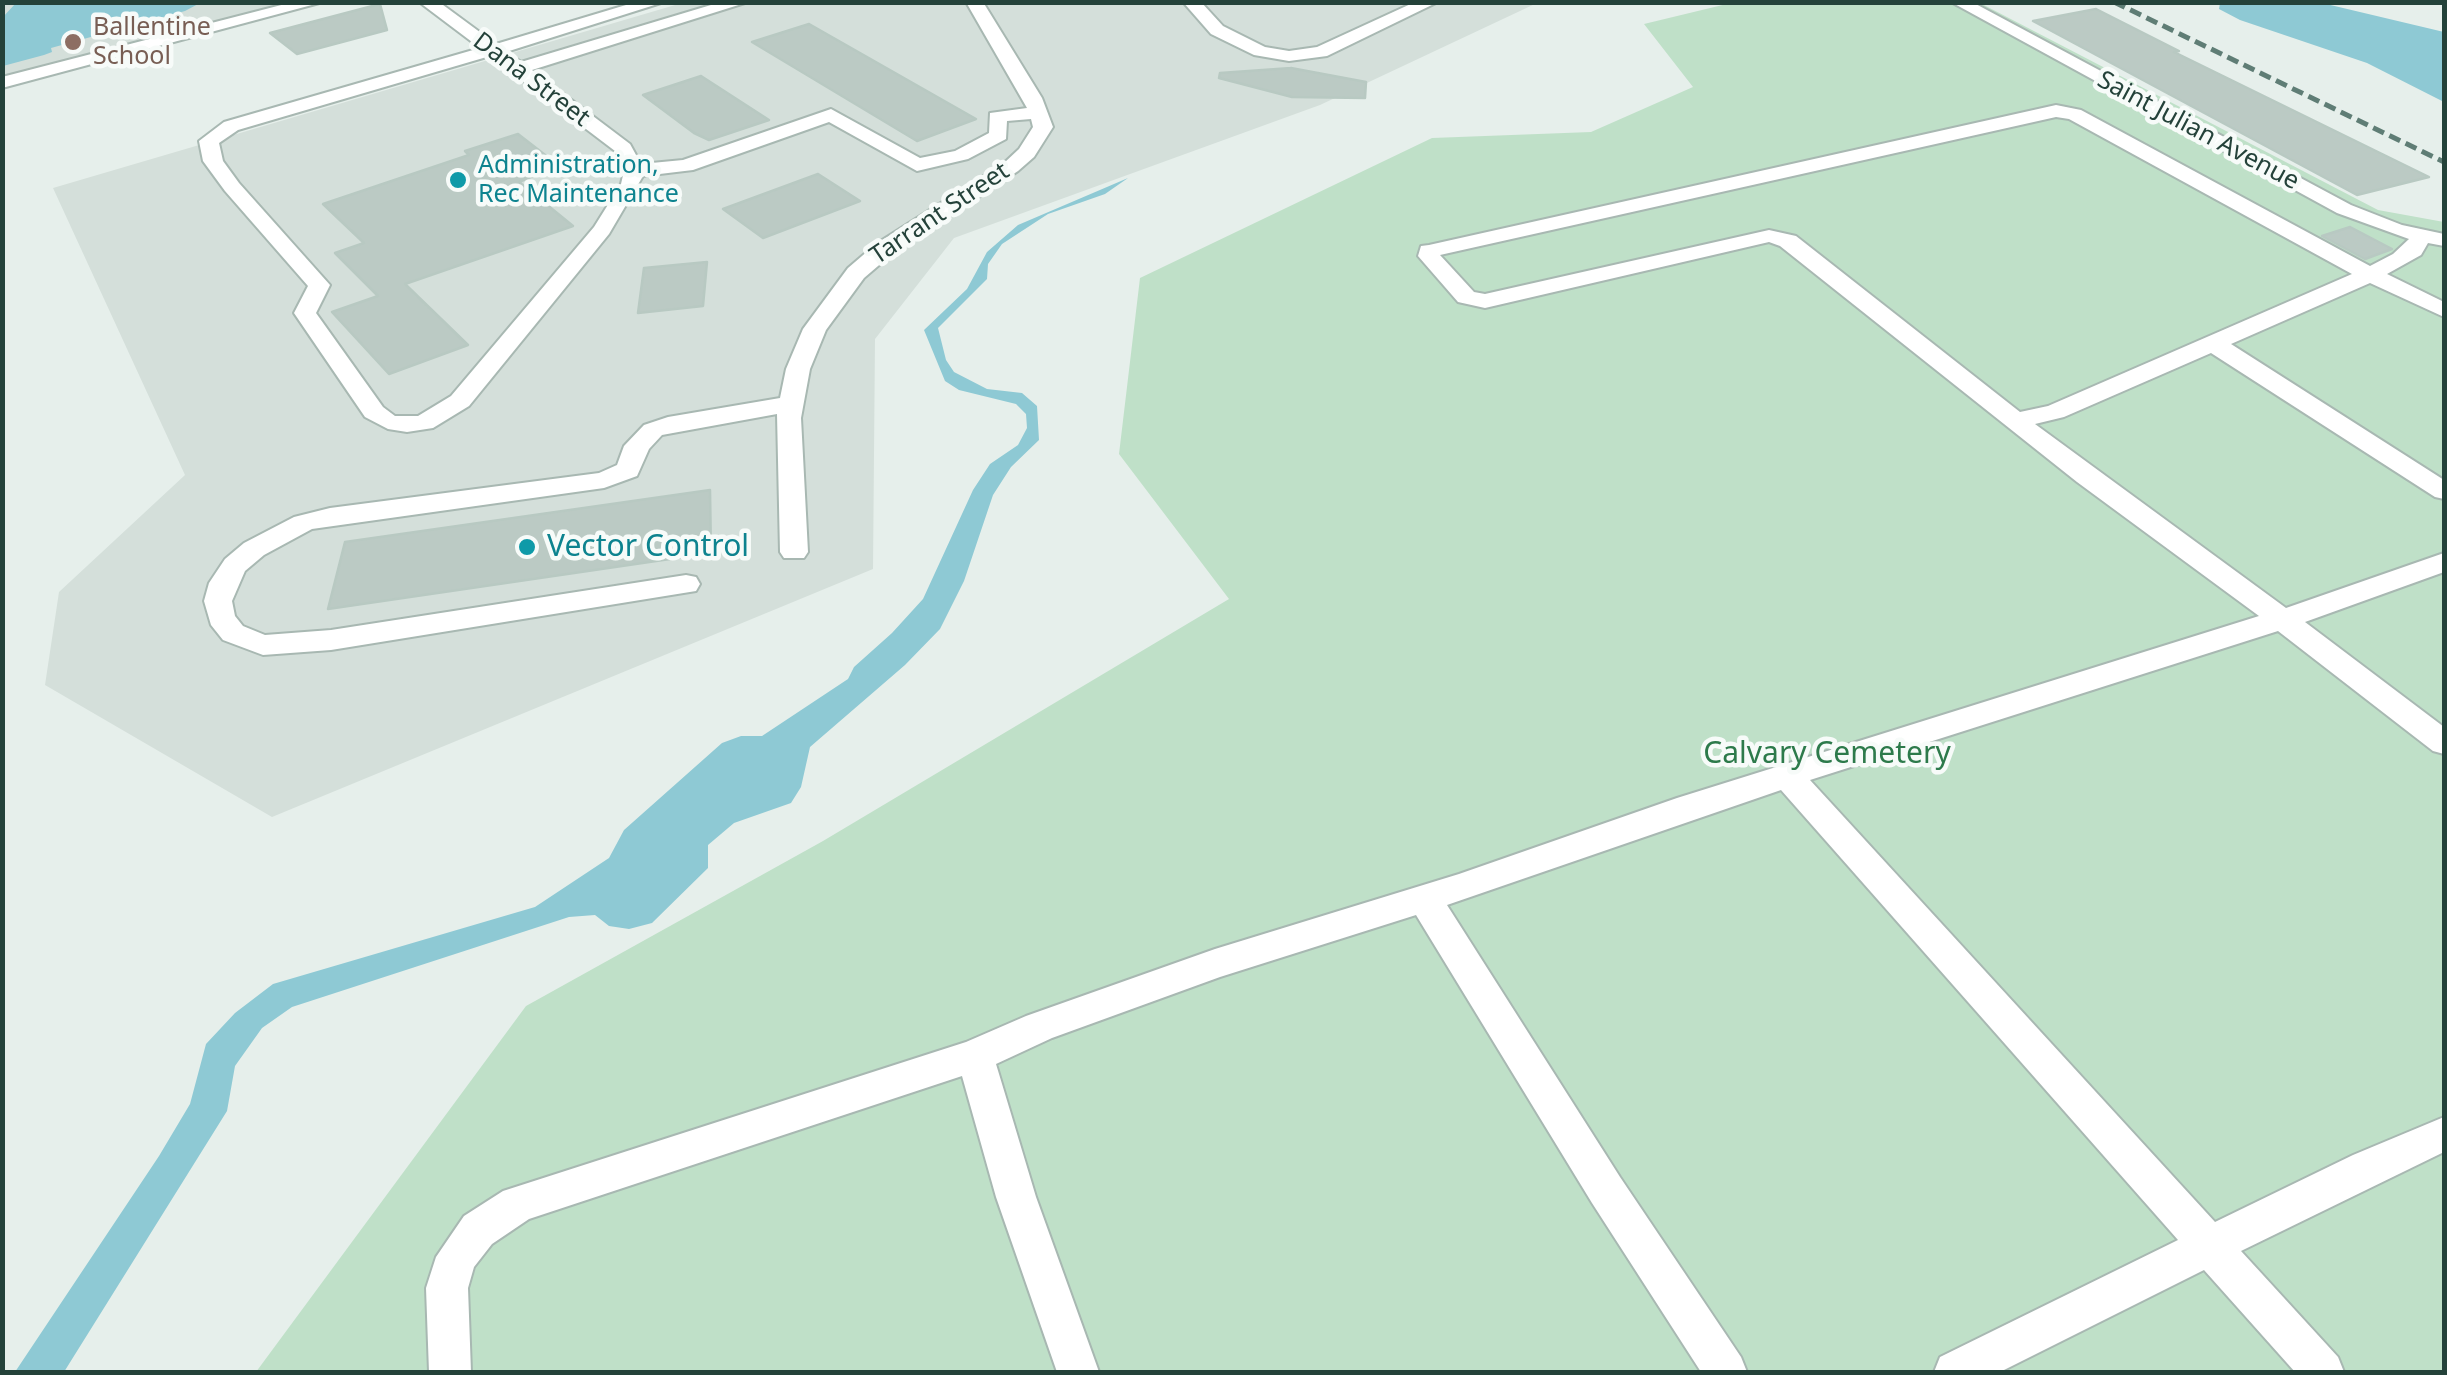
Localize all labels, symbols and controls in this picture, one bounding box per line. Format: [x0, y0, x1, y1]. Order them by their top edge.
place label: Ballentine School [93, 13, 211, 72]
street label: Dana Street [467, 26, 595, 134]
marker: Ballentine School [62, 31, 84, 53]
street label: Saint Julian Avenue [2092, 65, 2304, 197]
place label: Administration, Rec Maintenance [478, 151, 679, 210]
street label: Tarrant Street [865, 157, 1015, 271]
marker: Administration, Rec Maintenance [447, 169, 469, 191]
place label: Vector Control [547, 529, 749, 565]
marker: Vector Control [516, 536, 538, 558]
park label: Calvary Cemetery [1703, 736, 1951, 772]

